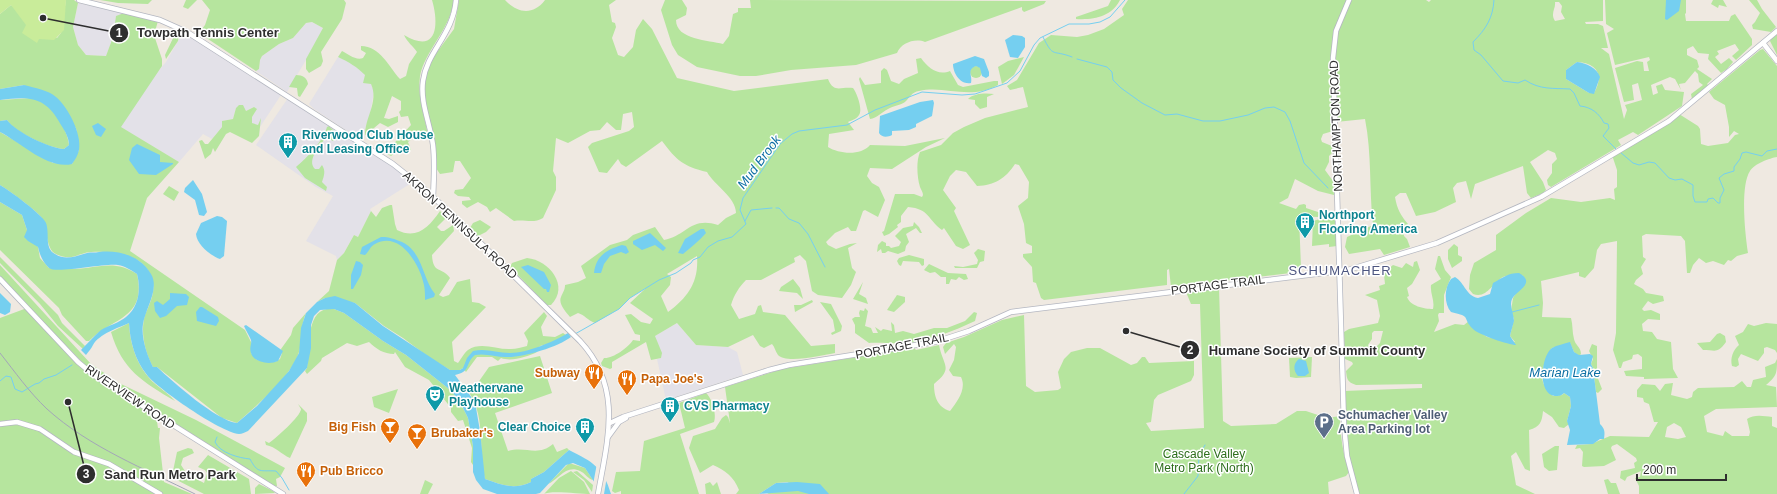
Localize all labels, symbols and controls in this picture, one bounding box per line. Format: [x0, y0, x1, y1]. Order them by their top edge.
callout: Towpath Tennis Center [109, 20, 286, 45]
text: Towpath Tennis Center [137, 25, 279, 40]
text: 1 [116, 26, 123, 40]
street label: NORTHAMPTON ROAD [1327, 60, 1345, 192]
place label: Riverwood Club House and Leasing Office [302, 128, 434, 156]
building icon: Riverwood Club House and Leasing Office [277, 131, 299, 159]
water label: Mud Brook [734, 131, 785, 192]
street label: AKRON PENINSULA ROAD [400, 168, 520, 282]
place label: Northport Flooring America [1319, 208, 1418, 236]
building icon: Northport Flooring America [1294, 211, 1316, 239]
district label: SCHUMACHER [1288, 263, 1392, 278]
street label: PORTAGE TRAIL [1170, 272, 1266, 298]
street label: PORTAGE TRAIL [854, 330, 950, 362]
callout: Humane Society of Summit County [1180, 338, 1433, 363]
text: 2 [1187, 343, 1194, 357]
text: Humane Society of Summit County [1209, 343, 1426, 358]
street label: RIVERVIEW ROAD [83, 362, 178, 432]
restaurant icon: Subway [583, 362, 605, 390]
water label: Marian Lake [1529, 365, 1601, 380]
place label: Subway [535, 366, 580, 380]
restaurant icon: Papa Joe's [616, 368, 638, 396]
place label: Papa Joe's [641, 372, 704, 386]
place label: Weathervane Playhouse [449, 381, 524, 409]
theatre icon: Weathervane Playhouse [424, 384, 446, 412]
building icon: CVS Pharmacy [659, 395, 681, 423]
place label: CVS Pharmacy [684, 399, 770, 413]
place label: Schumacher Valley Area Parking lot [1338, 408, 1448, 436]
parking icon: Schumacher Valley Area Parking lot [1313, 411, 1335, 439]
bar icon: Big Fish [379, 416, 401, 444]
building icon: Clear Choice [574, 416, 596, 444]
place label: Big Fish [329, 420, 376, 434]
place label: Clear Choice [498, 420, 571, 434]
bar icon: Brubaker's [406, 422, 428, 450]
place label: Brubaker's [431, 426, 494, 440]
park label: Cascade Valley Metro Park (North) [1154, 447, 1254, 475]
scale bar [1637, 456, 1726, 482]
restaurant icon: Pub Bricco [295, 460, 317, 488]
callout: Sand Run Metro Park [76, 462, 244, 487]
text: 200 m [1643, 463, 1676, 477]
place label: Pub Bricco [320, 464, 383, 478]
text: 3 [83, 467, 90, 481]
text: Sand Run Metro Park [104, 467, 237, 482]

